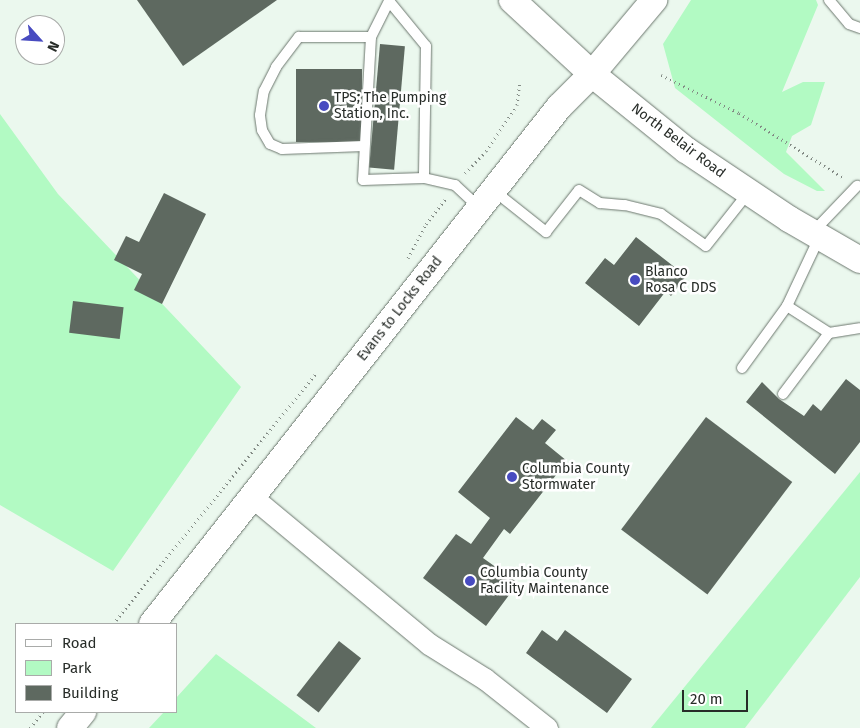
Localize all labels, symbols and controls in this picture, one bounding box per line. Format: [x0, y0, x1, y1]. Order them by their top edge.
north arrow [15, 15, 65, 65]
text: N [43, 38, 63, 54]
place label: TPS; The Pumping Station, Inc. [334, 90, 446, 122]
marker: TPS; The Pumping Station, Inc. [318, 100, 330, 112]
street label: North Belair Road [628, 100, 728, 182]
street label: Evans to Locks Road [354, 253, 446, 365]
place label: Blanco Rosa C DDS [645, 264, 716, 296]
marker: Blanco Rosa C DDS [629, 274, 641, 286]
place label: Columbia County Stormwater [522, 461, 630, 494]
marker: Columbia County Stormwater [506, 471, 518, 483]
place label: Columbia County Facility Maintenance [480, 565, 609, 598]
marker: Columbia County Facility Maintenance [464, 575, 476, 587]
legend [15, 623, 178, 713]
text: Road [62, 634, 97, 652]
text: Park [62, 659, 92, 677]
scale bar [685, 680, 751, 712]
text: Building [62, 684, 118, 702]
text: 20 m [690, 690, 723, 708]

